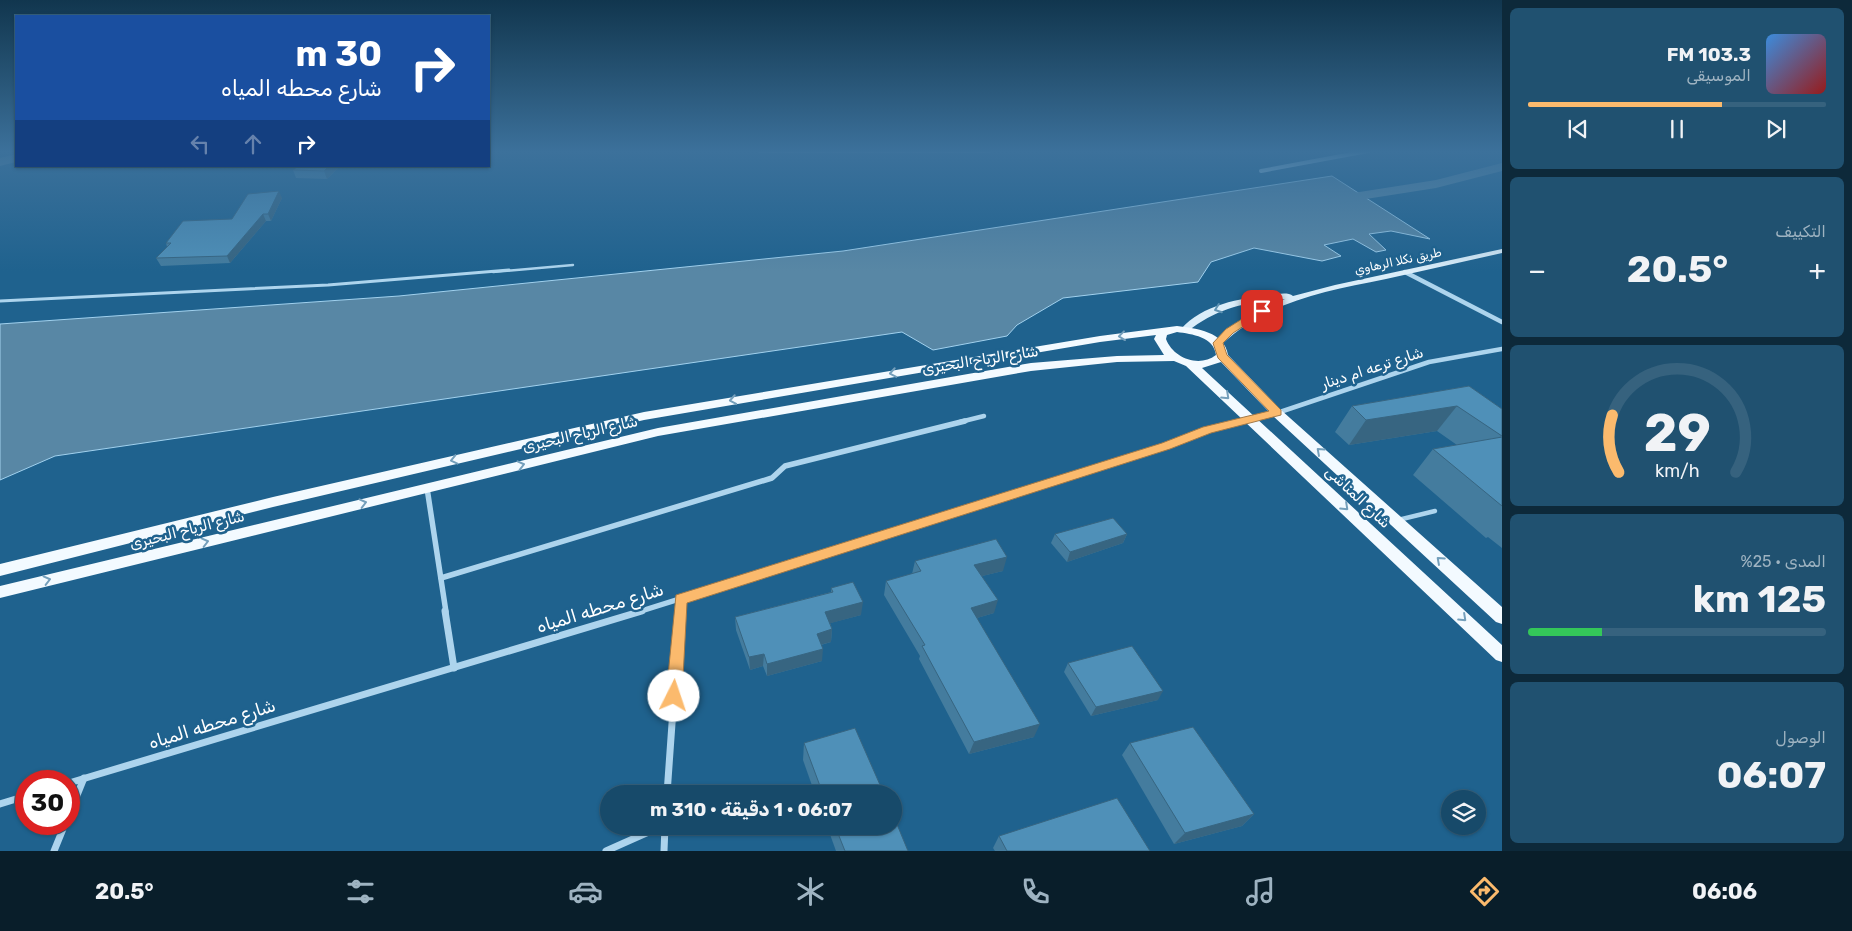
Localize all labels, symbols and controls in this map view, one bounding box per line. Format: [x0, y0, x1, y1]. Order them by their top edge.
text: 30 m [296, 33, 382, 75]
icon: right [400, 35, 465, 100]
text: 103.3 FM [1667, 43, 1751, 66]
text: الموسيقى [1687, 66, 1751, 85]
text: شارع محطه المياه [221, 75, 382, 102]
icon: previous [1564, 115, 1592, 143]
icon: pause [1663, 115, 1691, 143]
icon: next [1762, 115, 1790, 143]
icon: left [186, 130, 214, 158]
icon: ahead [239, 130, 267, 158]
icon: right [292, 130, 320, 158]
text: التكييف [1775, 222, 1826, 241]
street label: طريق نكلا الرهاوي [1353, 245, 1443, 278]
text: 20.5° [1627, 246, 1728, 292]
text: − [1528, 254, 1546, 287]
text: + [1809, 254, 1826, 287]
pin [1241, 290, 1283, 332]
icon: arrive [1248, 297, 1276, 325]
one-way arrow [1214, 303, 1223, 313]
one-way arrow [1118, 330, 1126, 341]
street label: شارع الرياح البحيرى [920, 342, 1040, 380]
street label: شارع ترعه ام دينار [1318, 343, 1426, 395]
one-way arrow [889, 368, 897, 378]
one-way arrow [1221, 390, 1230, 399]
one-way arrow [728, 395, 737, 405]
text: 29 [1643, 402, 1711, 464]
street label: شارع الرياح البحيرى [521, 412, 640, 458]
one-way arrow [1316, 448, 1325, 457]
one-way arrow [450, 454, 458, 465]
one-way arrow [516, 460, 525, 471]
text: km/h [1655, 460, 1699, 481]
street label: شارع المناشى [1320, 462, 1394, 533]
one-way arrow [359, 498, 368, 509]
one-way arrow [1339, 501, 1348, 510]
street label: شارع الرياح البحيرى [128, 507, 247, 555]
one-way arrow [201, 537, 210, 548]
text: المدى · 25% [1740, 552, 1826, 571]
one-way arrow [1437, 557, 1446, 566]
one-way arrow [43, 575, 52, 586]
text: 125 km [1693, 576, 1826, 622]
street label: شارع محطه المياه [534, 578, 666, 639]
one-way arrow [1457, 612, 1466, 621]
position arrow [647, 669, 699, 721]
street label: شارع محطه المياه [146, 694, 278, 755]
text: الوصول [1776, 728, 1826, 747]
text: 06:07 [1717, 752, 1826, 798]
speed limit sign: 30 [15, 770, 80, 835]
map controls [1441, 790, 1486, 835]
button: layers [1441, 790, 1486, 835]
text: 06:07 · 1 دقيقة · 310 m [650, 798, 852, 821]
icon: filters [343, 874, 378, 909]
icon: car [568, 874, 603, 909]
icon: climate [793, 874, 828, 909]
icon: phone [1018, 874, 1053, 909]
icon: music [1243, 874, 1278, 909]
icon: directions [1467, 874, 1502, 909]
text: 20.5° [95, 878, 154, 905]
text: 06:06 [1692, 878, 1757, 905]

